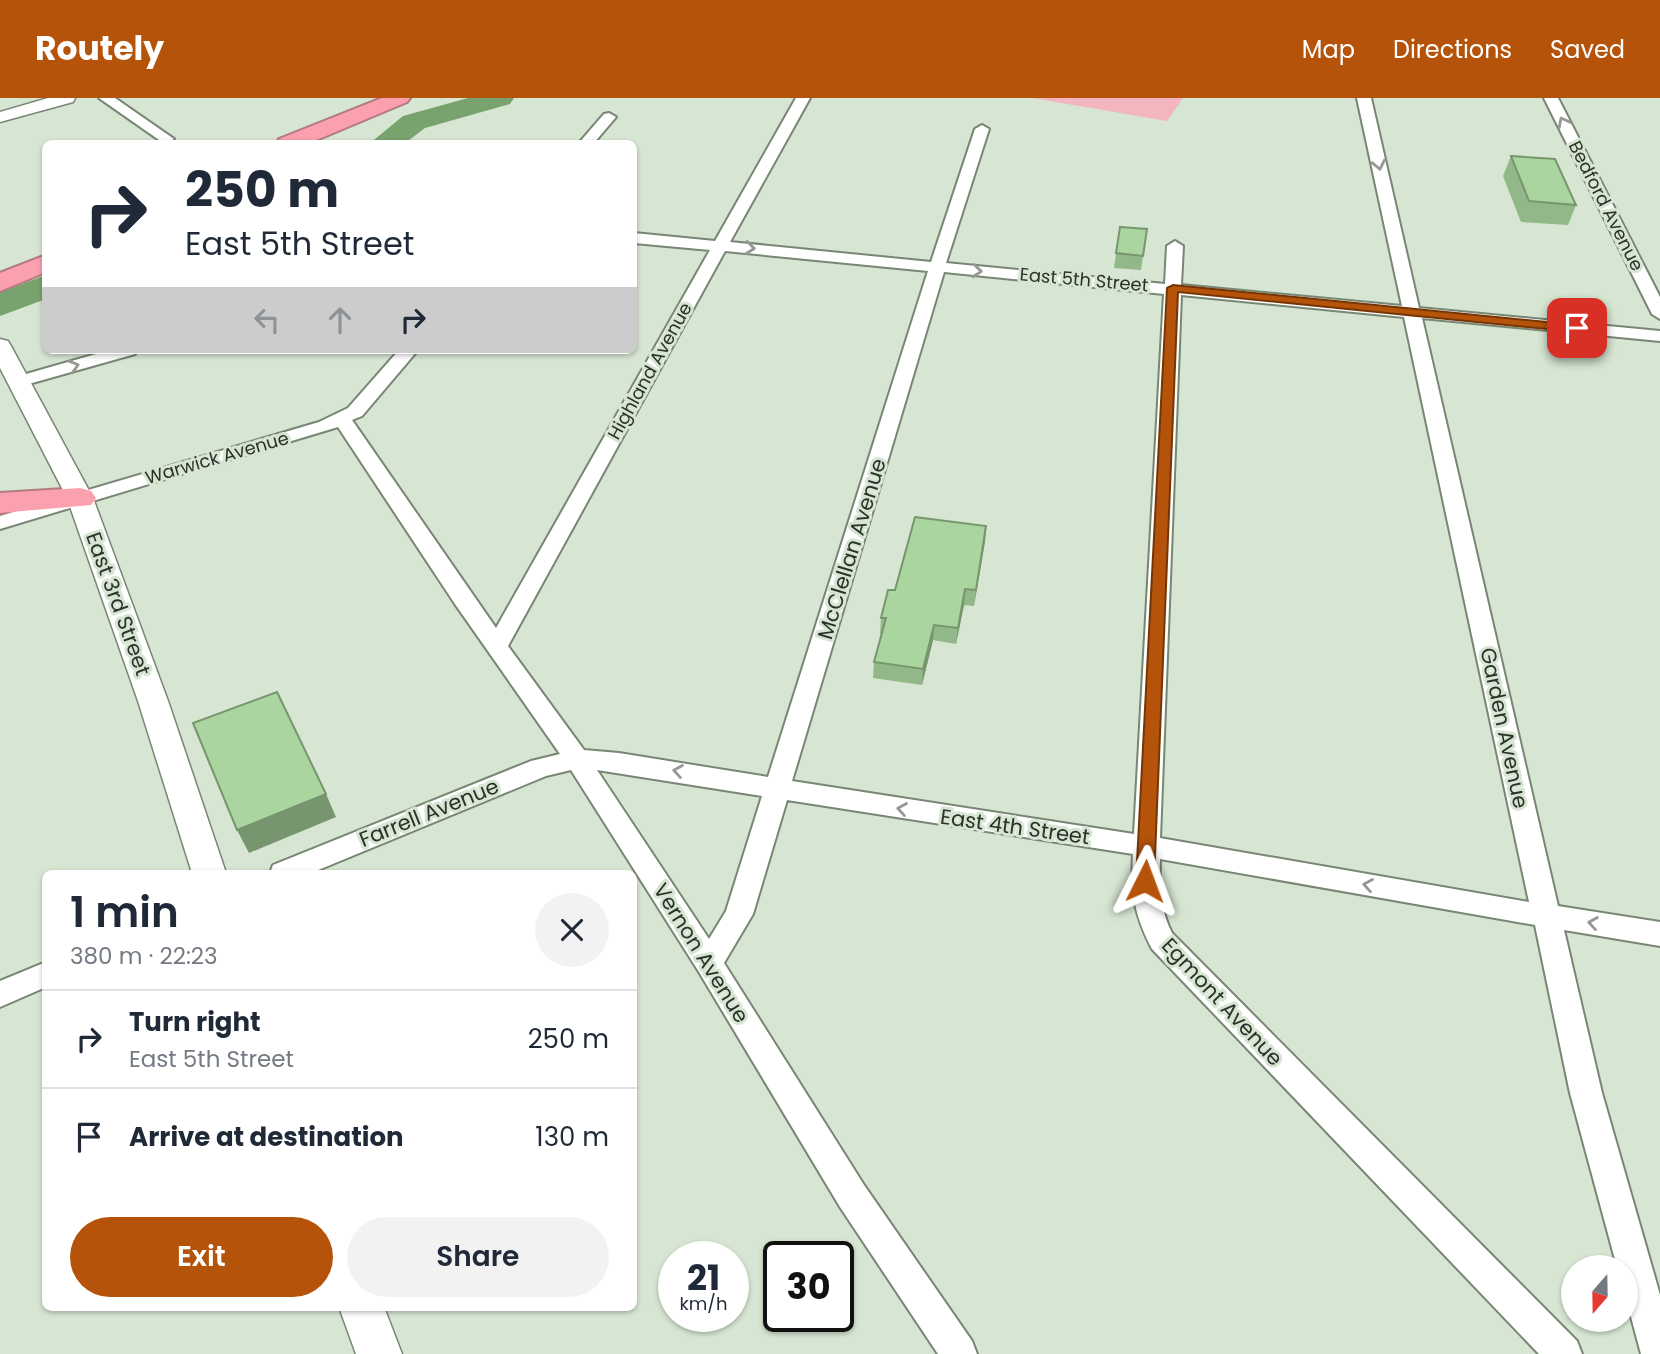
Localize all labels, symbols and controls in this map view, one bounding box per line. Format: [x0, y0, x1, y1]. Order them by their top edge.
text: Routely [35, 25, 164, 72]
text: Map [1302, 33, 1355, 66]
text: Directions [1393, 33, 1512, 66]
text: Saved [1550, 33, 1625, 66]
one-way arrow [1558, 117, 1572, 129]
street label: Bedford Avenue [1563, 136, 1650, 275]
text: 250 m [185, 156, 339, 224]
one-way arrow [1371, 159, 1386, 171]
icon: right [70, 168, 161, 259]
text: East 5th Street [185, 221, 414, 266]
one-way arrow [745, 240, 756, 255]
street label: East 5th Street [1019, 261, 1149, 298]
one-way arrow [971, 263, 982, 278]
street label: Highland Avenue [601, 298, 698, 444]
pin [1547, 298, 1607, 358]
icon: left [248, 301, 286, 339]
icon: ahead [321, 301, 359, 339]
icon: right [394, 301, 432, 339]
icon: arrive [1558, 309, 1596, 347]
one-way arrow [67, 360, 79, 374]
street label: Warwick Avenue [142, 425, 292, 490]
street label: McClellan Avenue [810, 455, 893, 643]
street label: East 3rd Street [79, 528, 158, 680]
street label: Garden Avenue [1473, 645, 1536, 811]
one-way arrow [672, 764, 684, 779]
street label: Farrell Avenue [355, 771, 503, 854]
one-way arrow [896, 802, 908, 817]
street label: East 4th Street [938, 802, 1092, 851]
position arrow [1108, 844, 1182, 918]
street label: Vernon Avenue [647, 877, 756, 1028]
one-way arrow [1362, 878, 1374, 893]
text: 1 min [70, 883, 179, 942]
button: close [535, 893, 609, 967]
one-way arrow [1587, 916, 1598, 931]
street label: Egmont Avenue [1155, 931, 1289, 1072]
text: 380 m · 22:23 [70, 940, 218, 972]
text: Turn right [129, 1004, 261, 1040]
icon: right [70, 1020, 108, 1058]
text: 250 m [528, 1021, 609, 1057]
text: East 5th Street [129, 1043, 294, 1075]
icon: arrive [70, 1118, 108, 1156]
text: Arrive at destination [129, 1119, 404, 1155]
text: 130 m [535, 1119, 609, 1155]
button: Exit [70, 1217, 333, 1297]
button: Share [347, 1217, 609, 1297]
speed limit sign: 30 [763, 1241, 854, 1332]
text: 21 [687, 1253, 720, 1302]
north arrow [1561, 1255, 1638, 1332]
map controls [1561, 1255, 1638, 1332]
text: km/h [680, 1291, 727, 1316]

